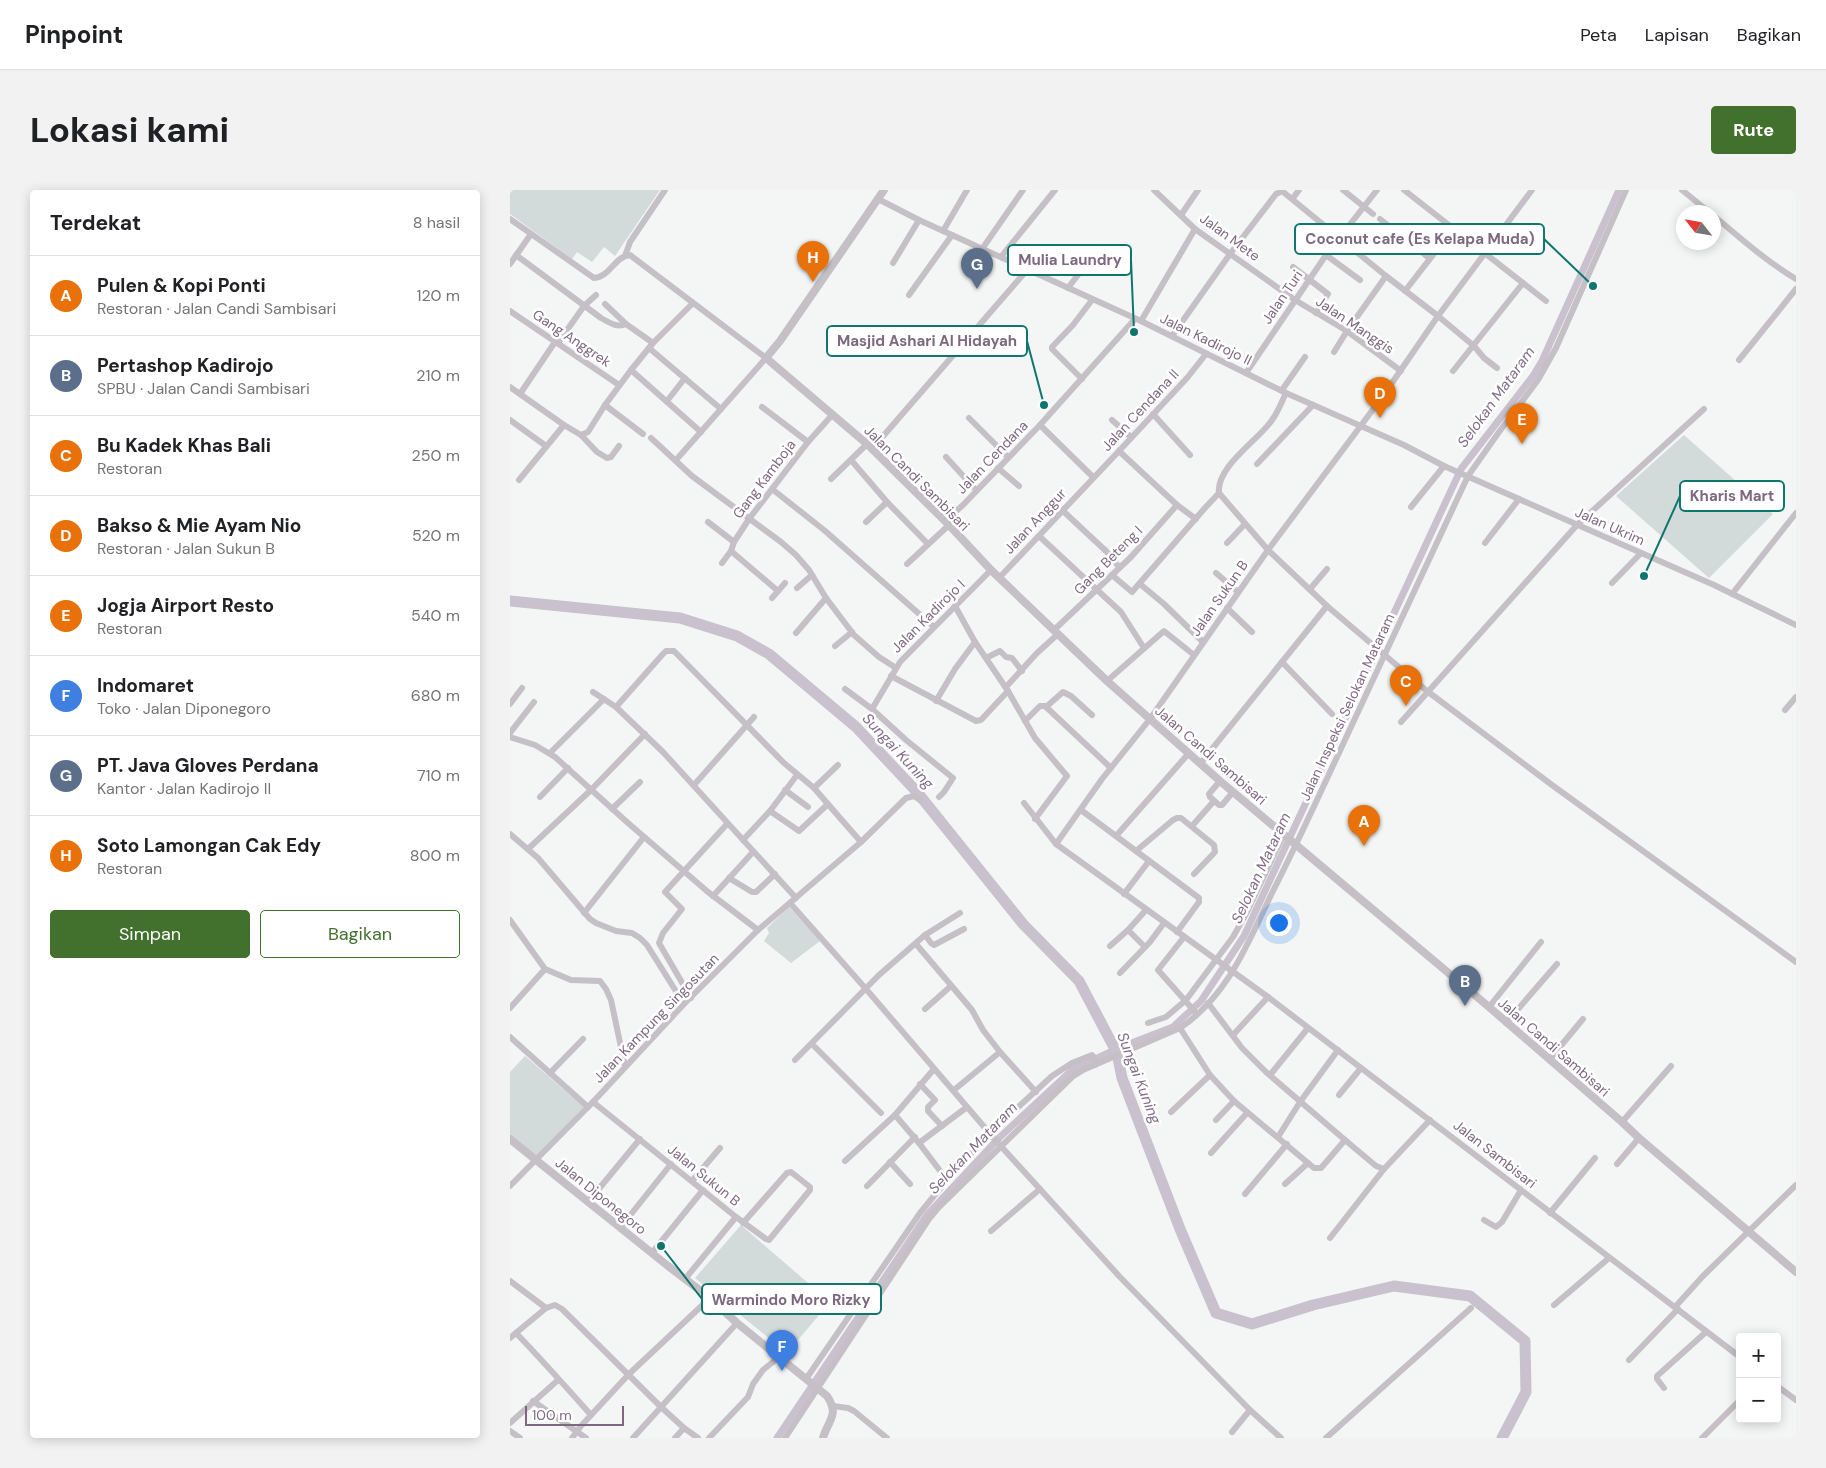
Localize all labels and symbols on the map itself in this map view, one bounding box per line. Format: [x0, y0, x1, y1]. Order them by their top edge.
north arrow [1676, 205, 1721, 250]
street label: Jalan Mete [1196, 209, 1264, 265]
callout: Coconut cafe (Es Kelapa Muda) [1295, 224, 1544, 254]
text: Coconut cafe (Es Kelapa Muda) [1305, 229, 1535, 249]
pin: H [797, 241, 829, 282]
callout: Mulia Laundry [1008, 245, 1131, 275]
pin: G [961, 248, 993, 289]
text: Mulia Laundry [1018, 250, 1122, 270]
street label: Jalan Turi [1258, 267, 1306, 327]
street label: Jalan Manggis [1312, 292, 1398, 358]
street label: Gang Anggrek [529, 305, 615, 371]
street label: Jalan Kadirojo II [1157, 309, 1255, 369]
callout: Masjid Ashari Al Hidayah [827, 326, 1027, 356]
text: Masjid Ashari Al Hidayah [837, 331, 1017, 351]
water label: Selokan Mataram [1453, 343, 1539, 451]
street label: Jalan Cendana II [1097, 365, 1183, 455]
pin: D [1364, 377, 1396, 418]
pin: E [1506, 403, 1538, 444]
street label: Jalan Cendana [952, 417, 1032, 497]
street label: Jalan Candi Sambisari [860, 421, 974, 535]
street label: Gang Kamboja [729, 436, 799, 522]
callout: Kharis Mart [1680, 481, 1784, 511]
street label: Jalan Anggur [1000, 484, 1070, 558]
text: Kharis Mart [1690, 486, 1774, 506]
street label: Jalan Ukrim [1572, 503, 1648, 549]
street label: Gang Beteng I [1070, 522, 1146, 598]
street label: Jalan Sukun B [1186, 557, 1252, 639]
street label: Jalan Kadirojo I [887, 575, 969, 657]
street label: Jalan Inspeksi Selokan Mataram [1296, 611, 1398, 803]
pin: C [1390, 665, 1422, 706]
street label: Jalan Candi Sambisari [1151, 702, 1271, 808]
water label: Sungai Kuning [858, 709, 939, 794]
pin: A [1348, 805, 1380, 846]
water label: Selokan Mataram [1227, 809, 1295, 927]
your location [1266, 910, 1292, 936]
street label: Jalan Kampung Singosutan [589, 950, 723, 1086]
pin: B [1449, 965, 1481, 1006]
street label: Jalan Candi Sambisari [1494, 994, 1614, 1100]
water label: Sungai Kuning [1112, 1029, 1166, 1127]
water label: Selokan Mataram [924, 1098, 1022, 1198]
street label: Jalan Sambisari [1450, 1116, 1540, 1192]
street label: Jalan Sukun B [664, 1140, 744, 1210]
street label: Jalan Diponegoro [552, 1154, 650, 1238]
callout: Warmindo Moro Rizky [702, 1284, 881, 1314]
text: Warmindo Moro Rizky [711, 1290, 871, 1310]
pin: F [766, 1330, 798, 1371]
scale bar [525, 1403, 624, 1426]

